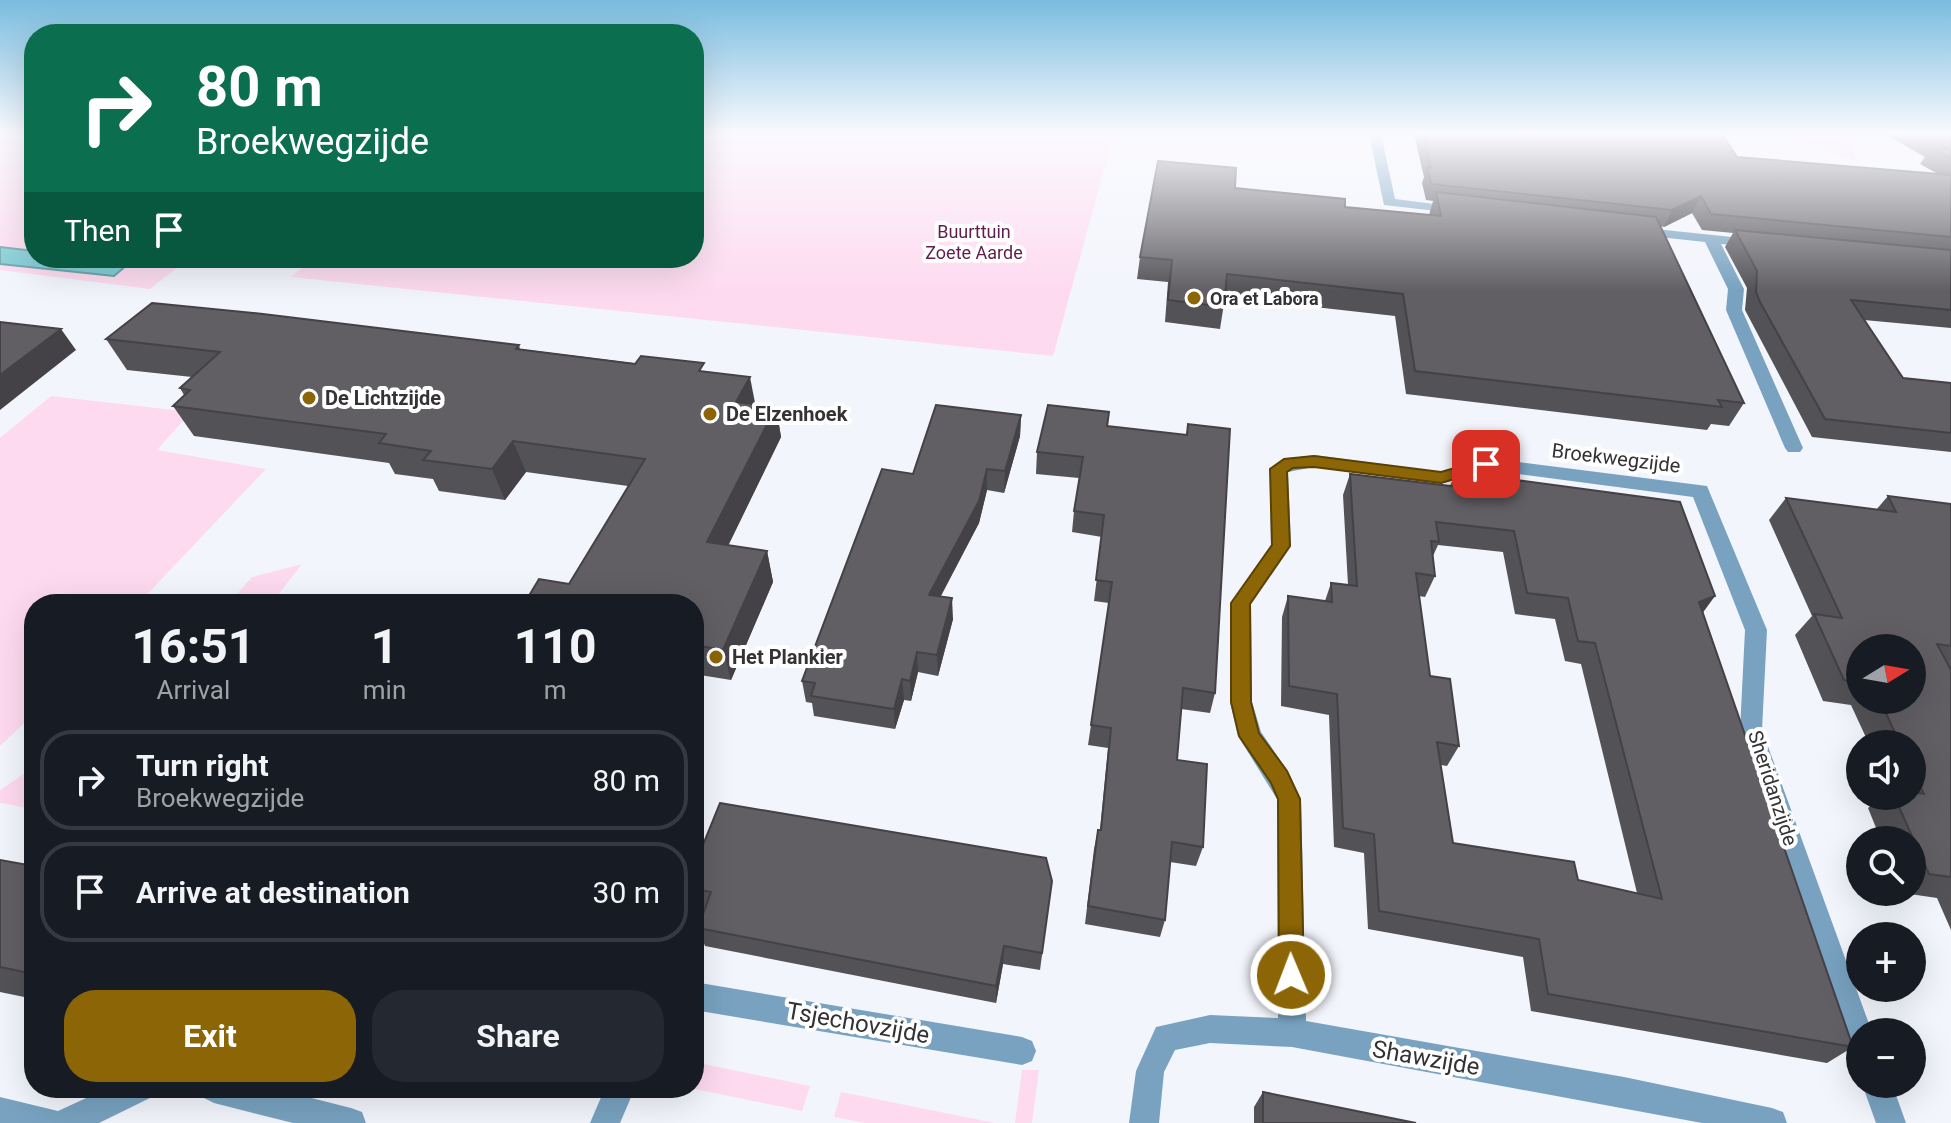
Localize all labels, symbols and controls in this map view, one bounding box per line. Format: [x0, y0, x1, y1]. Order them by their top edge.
text: 80 m [196, 54, 323, 120]
icon: right [64, 56, 168, 160]
text: Broekwegzijde [196, 121, 429, 163]
icon: arrive [147, 208, 191, 252]
text: Then [64, 213, 131, 248]
park label: Buurttuin Zoete Aarde [925, 221, 1023, 263]
place label: Ora et Labora [1210, 288, 1319, 309]
marker: Ora et Labora [1185, 289, 1203, 307]
place label: De Lichtzijde [325, 386, 441, 410]
marker: De Lichtzijde [300, 389, 318, 407]
place label: De Elzenhoek [726, 402, 848, 426]
marker: De Elzenhoek [701, 405, 719, 423]
pin [1452, 430, 1520, 498]
street label: Broekwegzijde [1550, 438, 1682, 478]
icon: arrive [1464, 442, 1508, 486]
text: 16:51 [132, 618, 255, 675]
text: 1 [371, 618, 398, 675]
text: 110 [514, 618, 596, 675]
north arrow [1846, 634, 1926, 714]
map controls [1846, 634, 1926, 1098]
place label: Het Plankier [732, 645, 844, 669]
marker: Het Plankier [707, 648, 725, 666]
text: Arrival [157, 675, 230, 705]
text: min [363, 675, 406, 705]
text: m [544, 675, 567, 705]
street label: Sheridanzijde [1743, 727, 1803, 849]
button: sound [1846, 730, 1926, 810]
text: Turn right [136, 748, 269, 783]
icon: right [68, 758, 112, 802]
text: 80 m [593, 763, 660, 798]
text: Broekwegzijde [136, 783, 304, 813]
button: search [1846, 826, 1926, 906]
icon: arrive [68, 870, 112, 914]
text: Arrive at destination [136, 875, 410, 910]
text: 30 m [593, 875, 660, 910]
button: + [1846, 922, 1926, 1002]
position arrow [1249, 933, 1333, 1017]
button: Exit [64, 990, 356, 1082]
button: Share [372, 990, 664, 1082]
street label: Tsjechovzijde [784, 997, 932, 1049]
button: − [1846, 1018, 1926, 1098]
street label: Shawzijde [1370, 1035, 1482, 1081]

